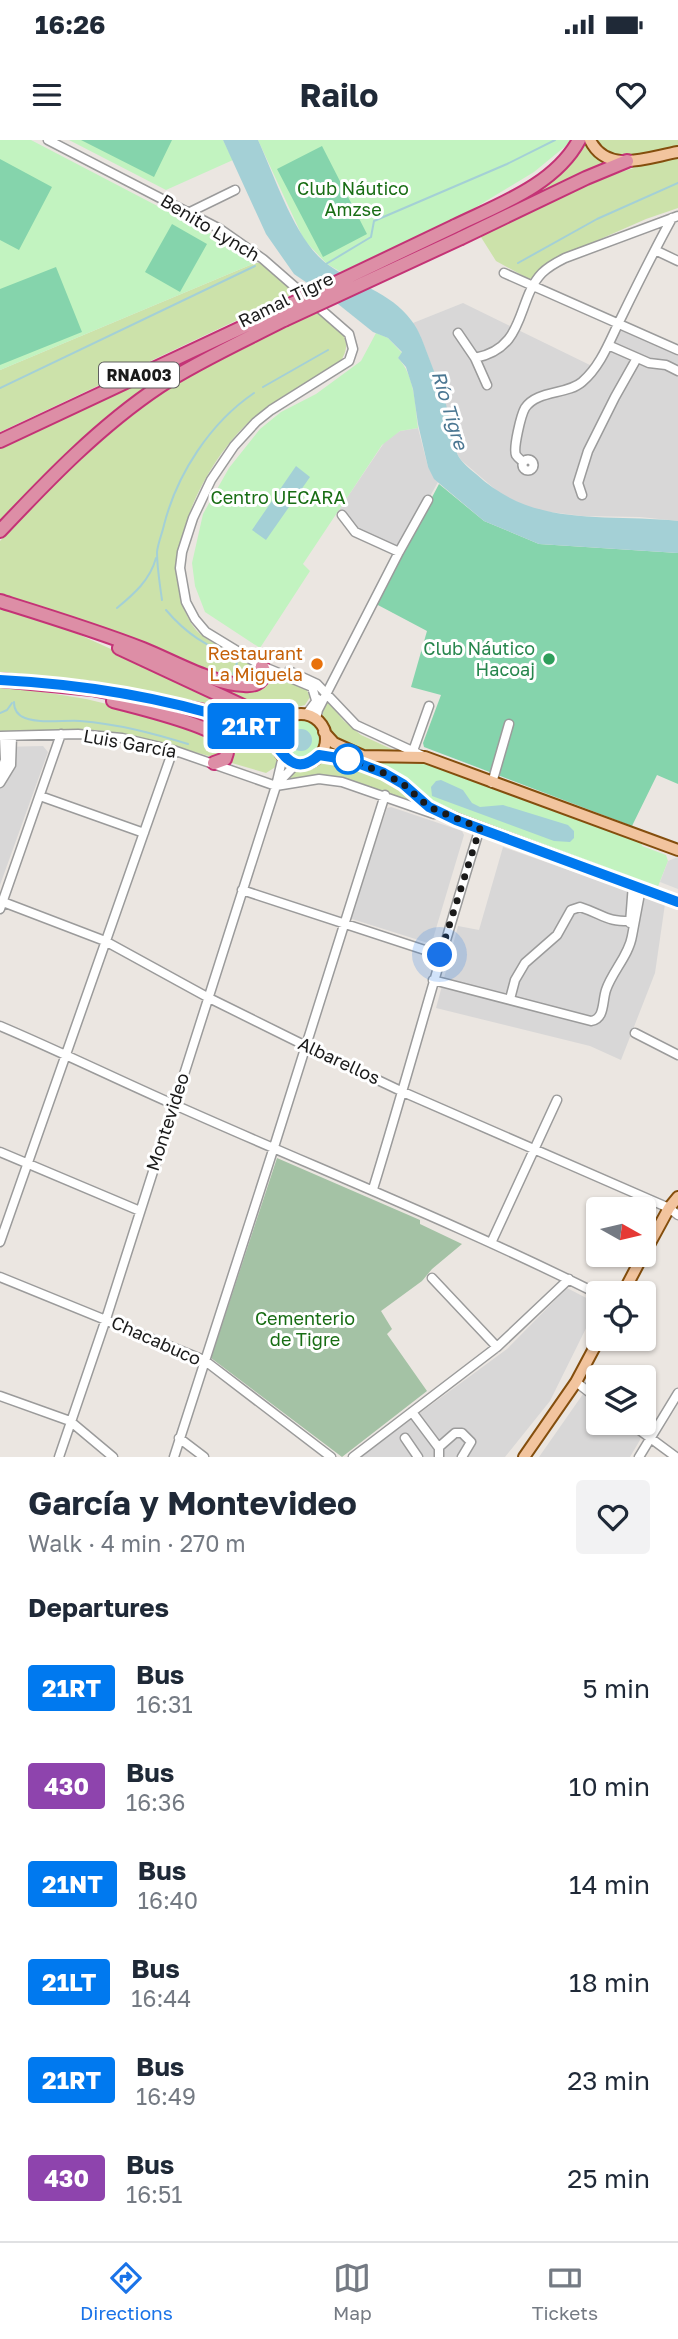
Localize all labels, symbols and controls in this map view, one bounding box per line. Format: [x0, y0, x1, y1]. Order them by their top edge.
text: 16:26 [35, 9, 106, 40]
icon: menu [28, 76, 66, 114]
text: Railo [300, 76, 378, 114]
icon: heart [612, 76, 650, 114]
park label: Club Náutico Amzse [297, 177, 409, 220]
street label: Benito Lynch [157, 189, 264, 265]
street label: Ramal Tigre [234, 267, 337, 332]
road number: RNA003 [99, 362, 179, 387]
water label: Río Tigre [428, 368, 474, 454]
park label: Centro UECARA [210, 486, 346, 508]
place label: Club Náutico Hacoaj [423, 637, 535, 680]
place label: Restaurant La Miguela [208, 642, 303, 685]
marker: Club Náutico Hacoaj [541, 651, 557, 667]
marker: Restaurant La Miguela [309, 656, 325, 672]
line badge: 21RT [202, 703, 300, 749]
text: 21RT [221, 711, 281, 740]
street label: Luis García [82, 724, 178, 762]
unlabelled marker [333, 744, 363, 774]
your location [422, 937, 457, 972]
street label: Albarellos [295, 1032, 384, 1089]
street label: Montevideo [141, 1070, 193, 1173]
north arrow [586, 1197, 656, 1267]
map controls [586, 1197, 656, 1435]
button: locate [586, 1281, 656, 1351]
park label: Cementerio de Tigre [255, 1307, 355, 1350]
street label: Chacabuco [108, 1311, 205, 1370]
button: layers [586, 1365, 656, 1435]
button: heart [576, 1480, 650, 1554]
text: García y Montevideo [28, 1483, 357, 1522]
text: Walk · 4 min · 270 m [28, 1529, 246, 1557]
text: Departures [28, 1592, 169, 1623]
text: Bus [136, 1659, 184, 1690]
text: 21RT [42, 1673, 101, 1702]
text: 5 min [582, 1673, 650, 1704]
text: 16:31 [136, 1690, 193, 1718]
text: Bus [126, 1757, 174, 1788]
text: 430 [44, 1771, 89, 1800]
text: 10 min [569, 1771, 650, 1802]
text: 16:36 [126, 1788, 185, 1816]
text: Bus [138, 1855, 186, 1886]
text: 21NT [42, 1869, 103, 1898]
text: 14 min [569, 1869, 650, 1900]
text: 16:40 [138, 1886, 198, 1914]
text: Bus [131, 1953, 180, 1984]
text: 21LT [42, 1967, 96, 1996]
text: 18 min [569, 1967, 650, 1998]
text: 16:44 [131, 1984, 191, 2012]
text: Bus [136, 2051, 184, 2082]
text: 21RT [42, 2065, 101, 2094]
text: 23 min [567, 2065, 650, 2096]
text: 16:49 [136, 2082, 196, 2110]
text: Bus [126, 2149, 174, 2180]
text: 430 [44, 2163, 89, 2192]
text: 25 min [567, 2163, 650, 2194]
text: 16:51 [126, 2180, 182, 2208]
tab: Directions [80, 2259, 173, 2324]
tab: Map [333, 2259, 372, 2324]
tab: Tickets [532, 2259, 598, 2324]

